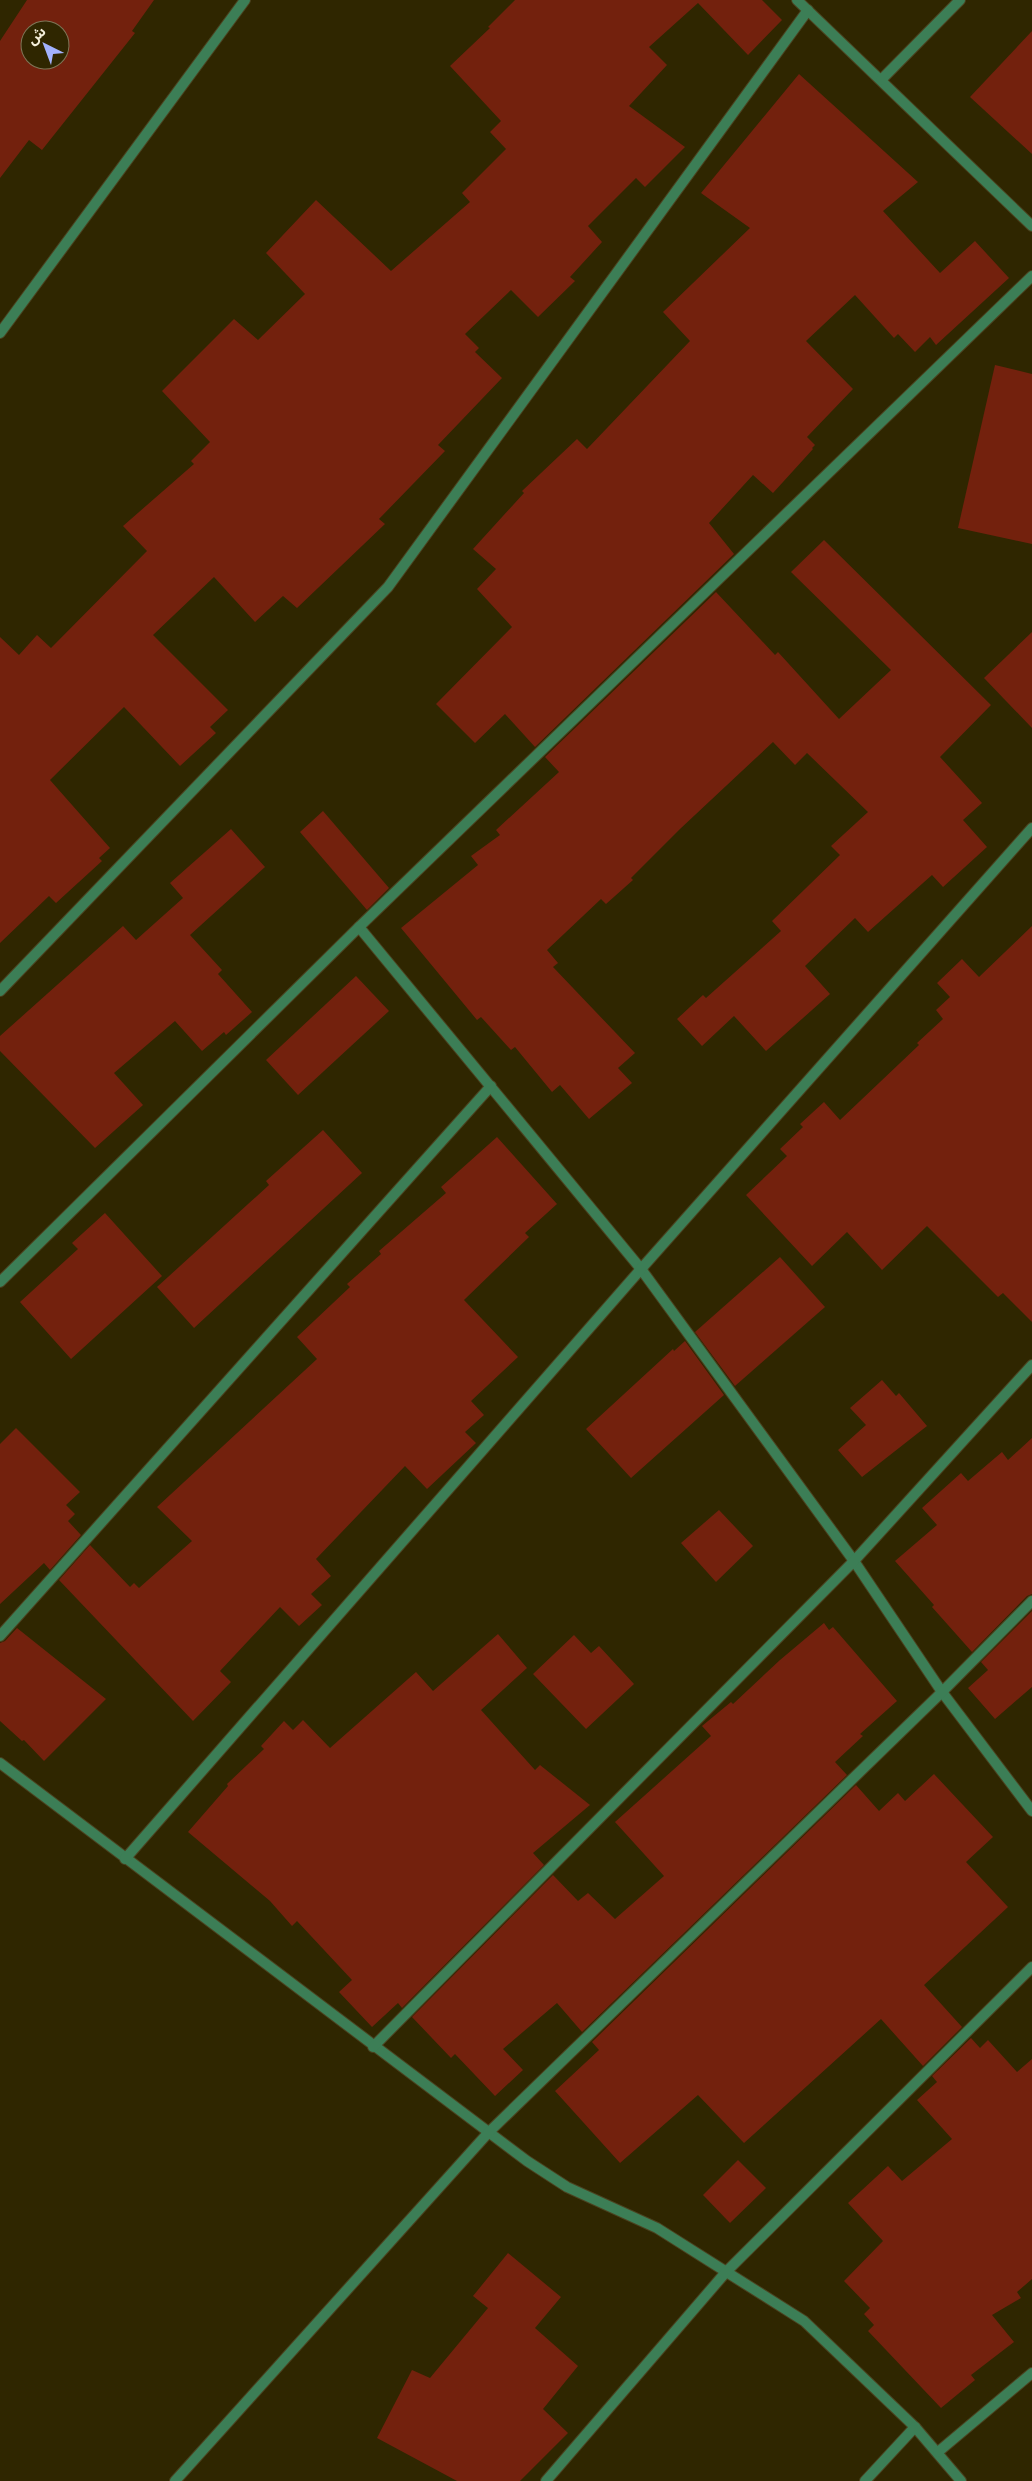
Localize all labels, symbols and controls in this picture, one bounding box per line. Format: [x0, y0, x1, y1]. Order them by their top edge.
north arrow [20, 20, 70, 70]
text: ش [25, 24, 49, 48]

